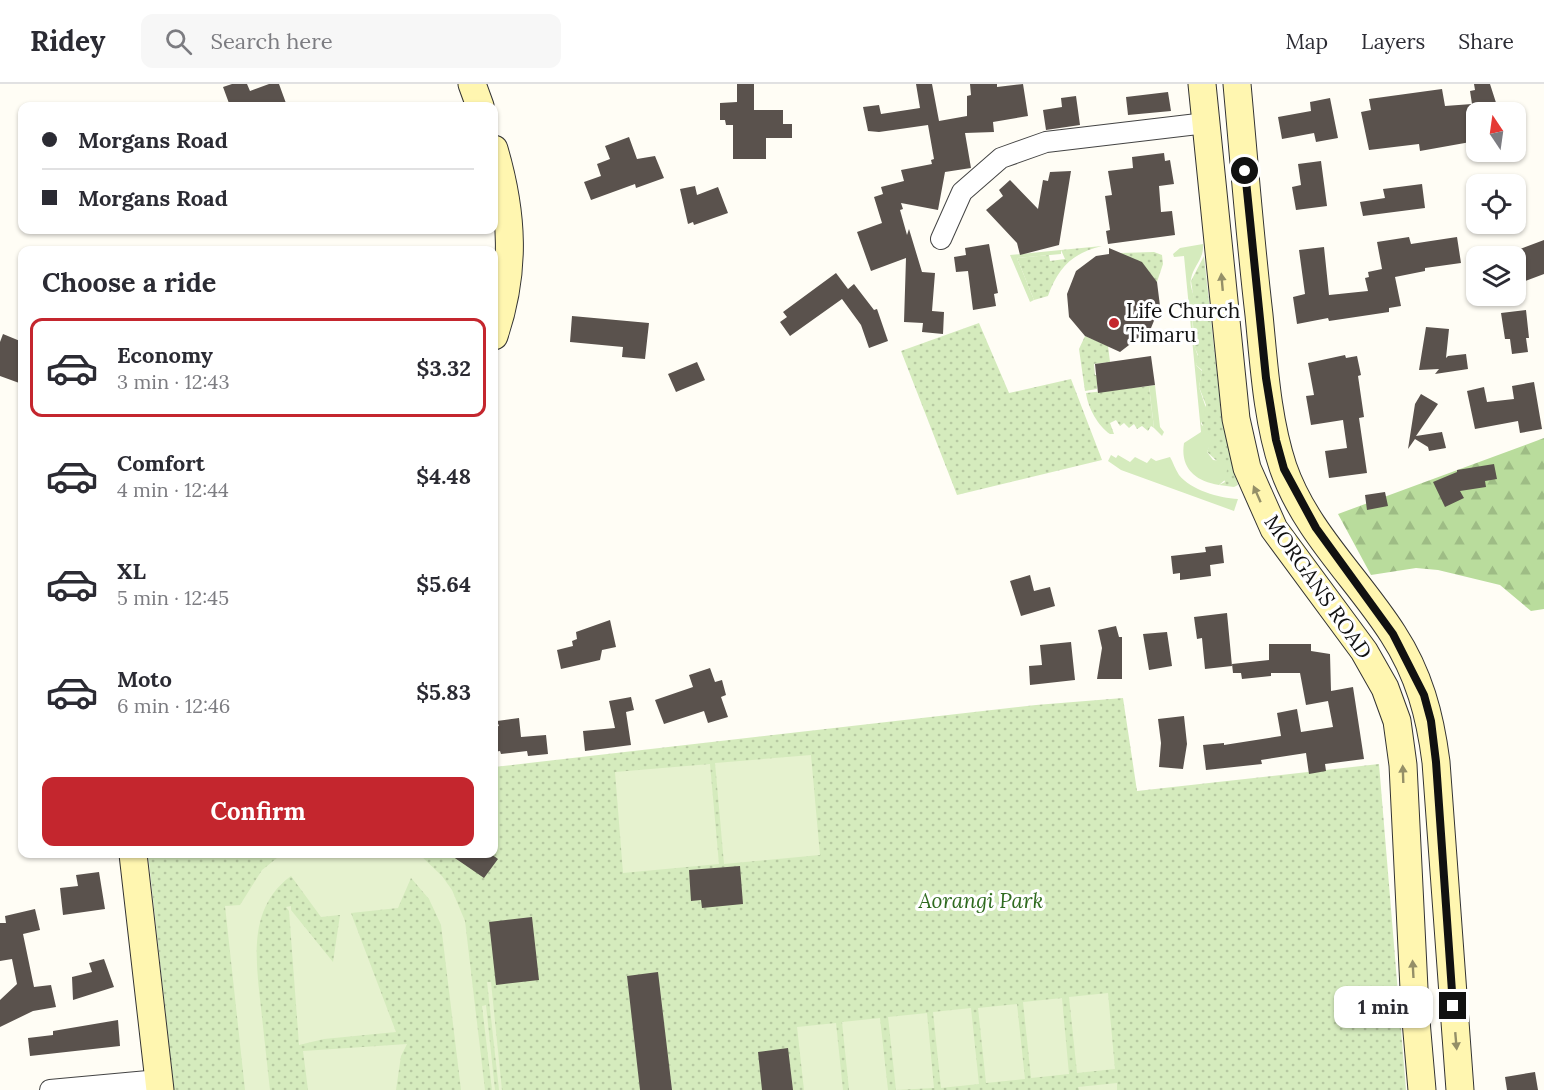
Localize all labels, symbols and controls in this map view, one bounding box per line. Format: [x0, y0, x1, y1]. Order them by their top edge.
search box [141, 14, 561, 68]
text: Ridey [30, 23, 105, 59]
icon: search [162, 25, 195, 58]
text: Search here [210, 27, 333, 55]
text: Map [1285, 28, 1328, 55]
text: Layers [1361, 28, 1425, 55]
text: Share [1458, 28, 1514, 55]
north arrow [1466, 102, 1526, 162]
map controls [1466, 102, 1526, 306]
text: Morgans Road [78, 126, 228, 154]
route start [1231, 157, 1258, 184]
button: locate [1466, 174, 1526, 234]
text: Morgans Road [78, 184, 228, 212]
button: layers [1466, 246, 1526, 306]
text: Choose a ride [42, 265, 216, 299]
one-way arrow [1217, 272, 1227, 291]
place label: Life Church Timaru [1126, 297, 1240, 348]
marker: Life Church Timaru [1107, 316, 1121, 330]
icon: car [45, 341, 99, 395]
text: Economy [117, 341, 213, 369]
text: $3.32 [417, 354, 471, 382]
text: 3 min · 12:43 [117, 369, 230, 394]
icon: car [45, 449, 99, 503]
text: Comfort [117, 449, 205, 477]
text: $4.48 [416, 462, 471, 490]
text: 4 min · 12:44 [117, 477, 229, 502]
one-way arrow [1252, 484, 1262, 502]
street label: MORGANS ROAD [1259, 509, 1378, 664]
icon: car [45, 557, 99, 611]
text: XL [117, 557, 146, 585]
text: $5.64 [416, 570, 471, 598]
text: 5 min · 12:45 [117, 585, 229, 610]
icon: car [45, 665, 99, 719]
text: Moto [117, 665, 172, 693]
text: $5.83 [416, 678, 471, 706]
text: 6 min · 12:46 [117, 693, 230, 718]
one-way arrow [1399, 765, 1408, 784]
button: Confirm [42, 777, 474, 846]
park label: Aorangi Park [918, 887, 1043, 914]
one-way arrow [1408, 959, 1418, 978]
callout: 1 min [1333, 985, 1432, 1027]
route end [1439, 992, 1466, 1019]
text: 1 min [1358, 994, 1409, 1019]
one-way arrow [1451, 1032, 1461, 1051]

